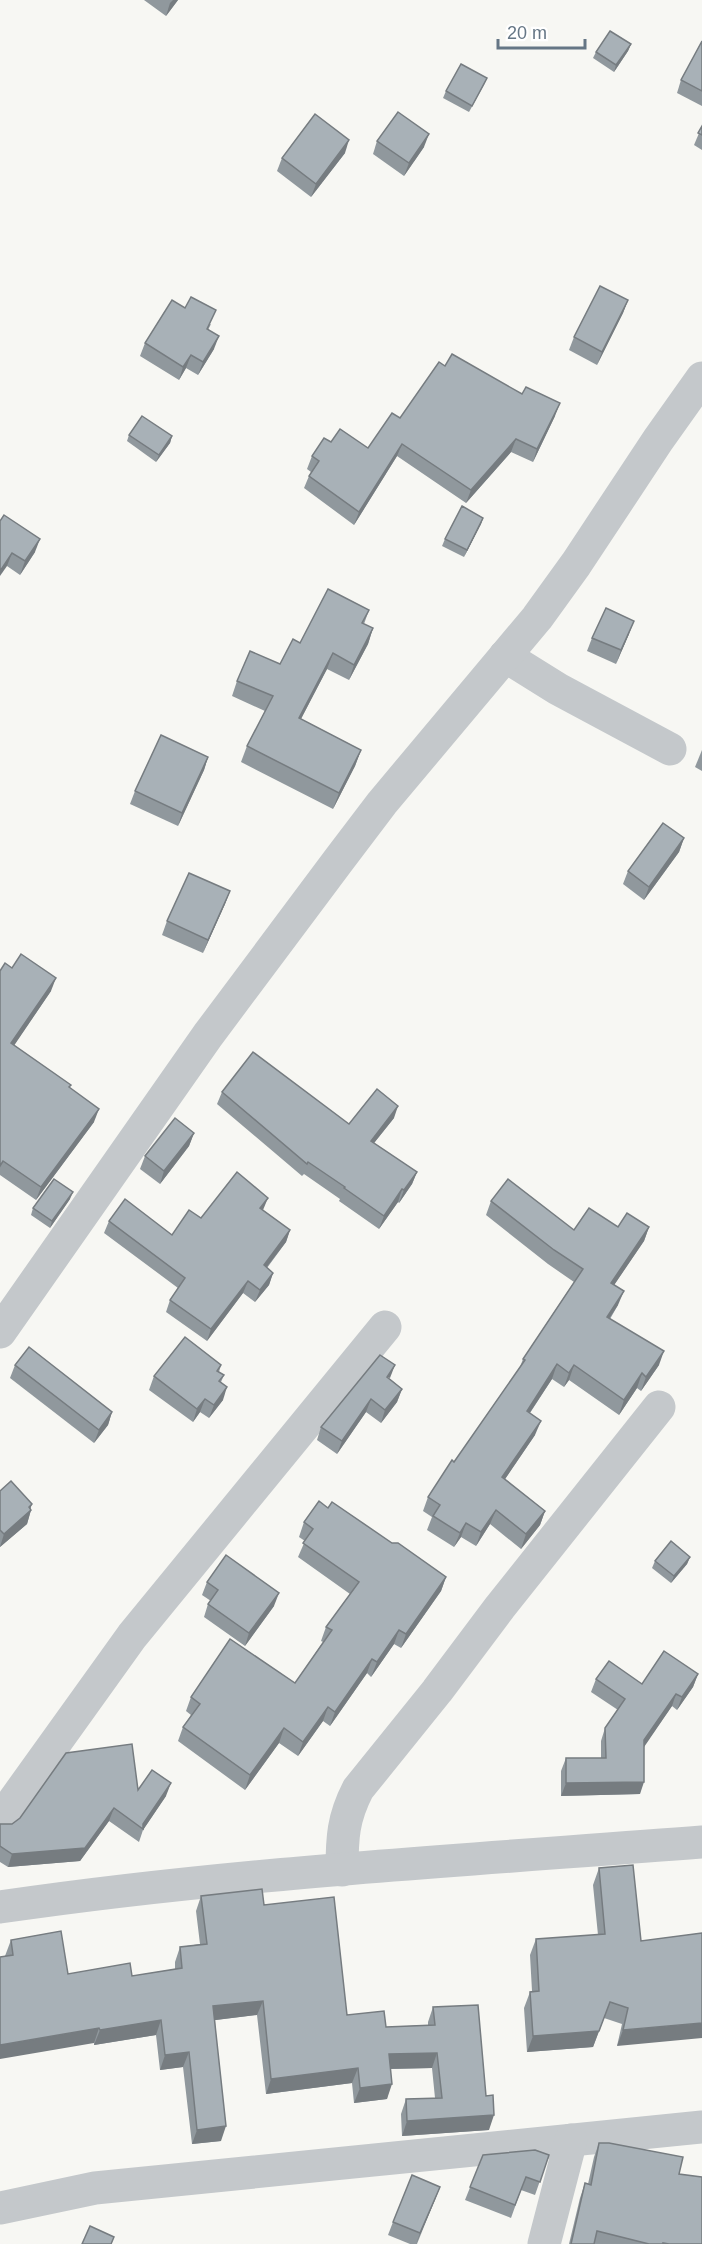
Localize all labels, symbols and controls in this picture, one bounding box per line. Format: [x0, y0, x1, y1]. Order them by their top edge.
scale bar [498, 12, 585, 50]
text: 20 m [507, 23, 547, 43]

